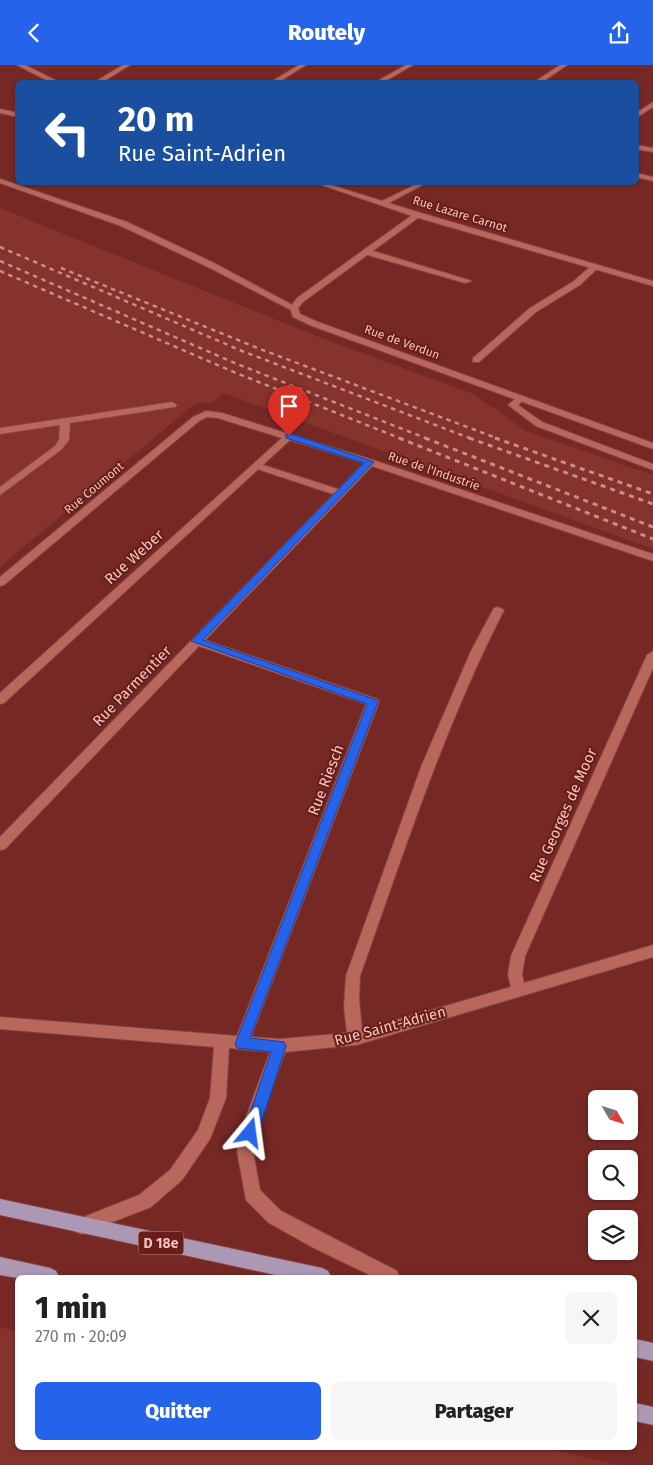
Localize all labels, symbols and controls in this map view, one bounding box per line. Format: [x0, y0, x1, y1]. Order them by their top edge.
icon: back [20, 19, 48, 47]
text: Routely [288, 19, 365, 46]
icon: share [605, 19, 633, 47]
text: 20 m [118, 98, 194, 140]
icon: left [35, 100, 100, 165]
text: Rue Saint-Adrien [118, 140, 286, 167]
street label: Rue Lazare Carnot [411, 193, 510, 235]
street label: Rue de Verdun [362, 322, 442, 362]
pin [268, 385, 310, 436]
icon: arrive [275, 392, 303, 420]
street label: Rue de l'Industrie [386, 449, 482, 493]
street label: Rue Coumont [62, 459, 127, 517]
street label: Rue Weber [101, 526, 167, 588]
street label: Rue Parmentier [89, 642, 175, 730]
street label: Rue Riesch [304, 742, 348, 818]
street label: Rue Georges de Moor [525, 745, 601, 885]
street label: Rue Saint-Adrien [332, 1002, 448, 1050]
north arrow [588, 1090, 638, 1140]
map controls [588, 1090, 638, 1260]
position arrow [223, 1106, 275, 1158]
button: search [588, 1150, 638, 1200]
button: layers [588, 1210, 638, 1260]
road number: D 18e [138, 1231, 184, 1255]
text: 1 min [35, 1290, 107, 1326]
button: close [565, 1292, 617, 1344]
text: 270 m · 20:09 [35, 1327, 127, 1346]
button: Quitter [35, 1382, 321, 1440]
button: Partager [331, 1382, 617, 1440]

